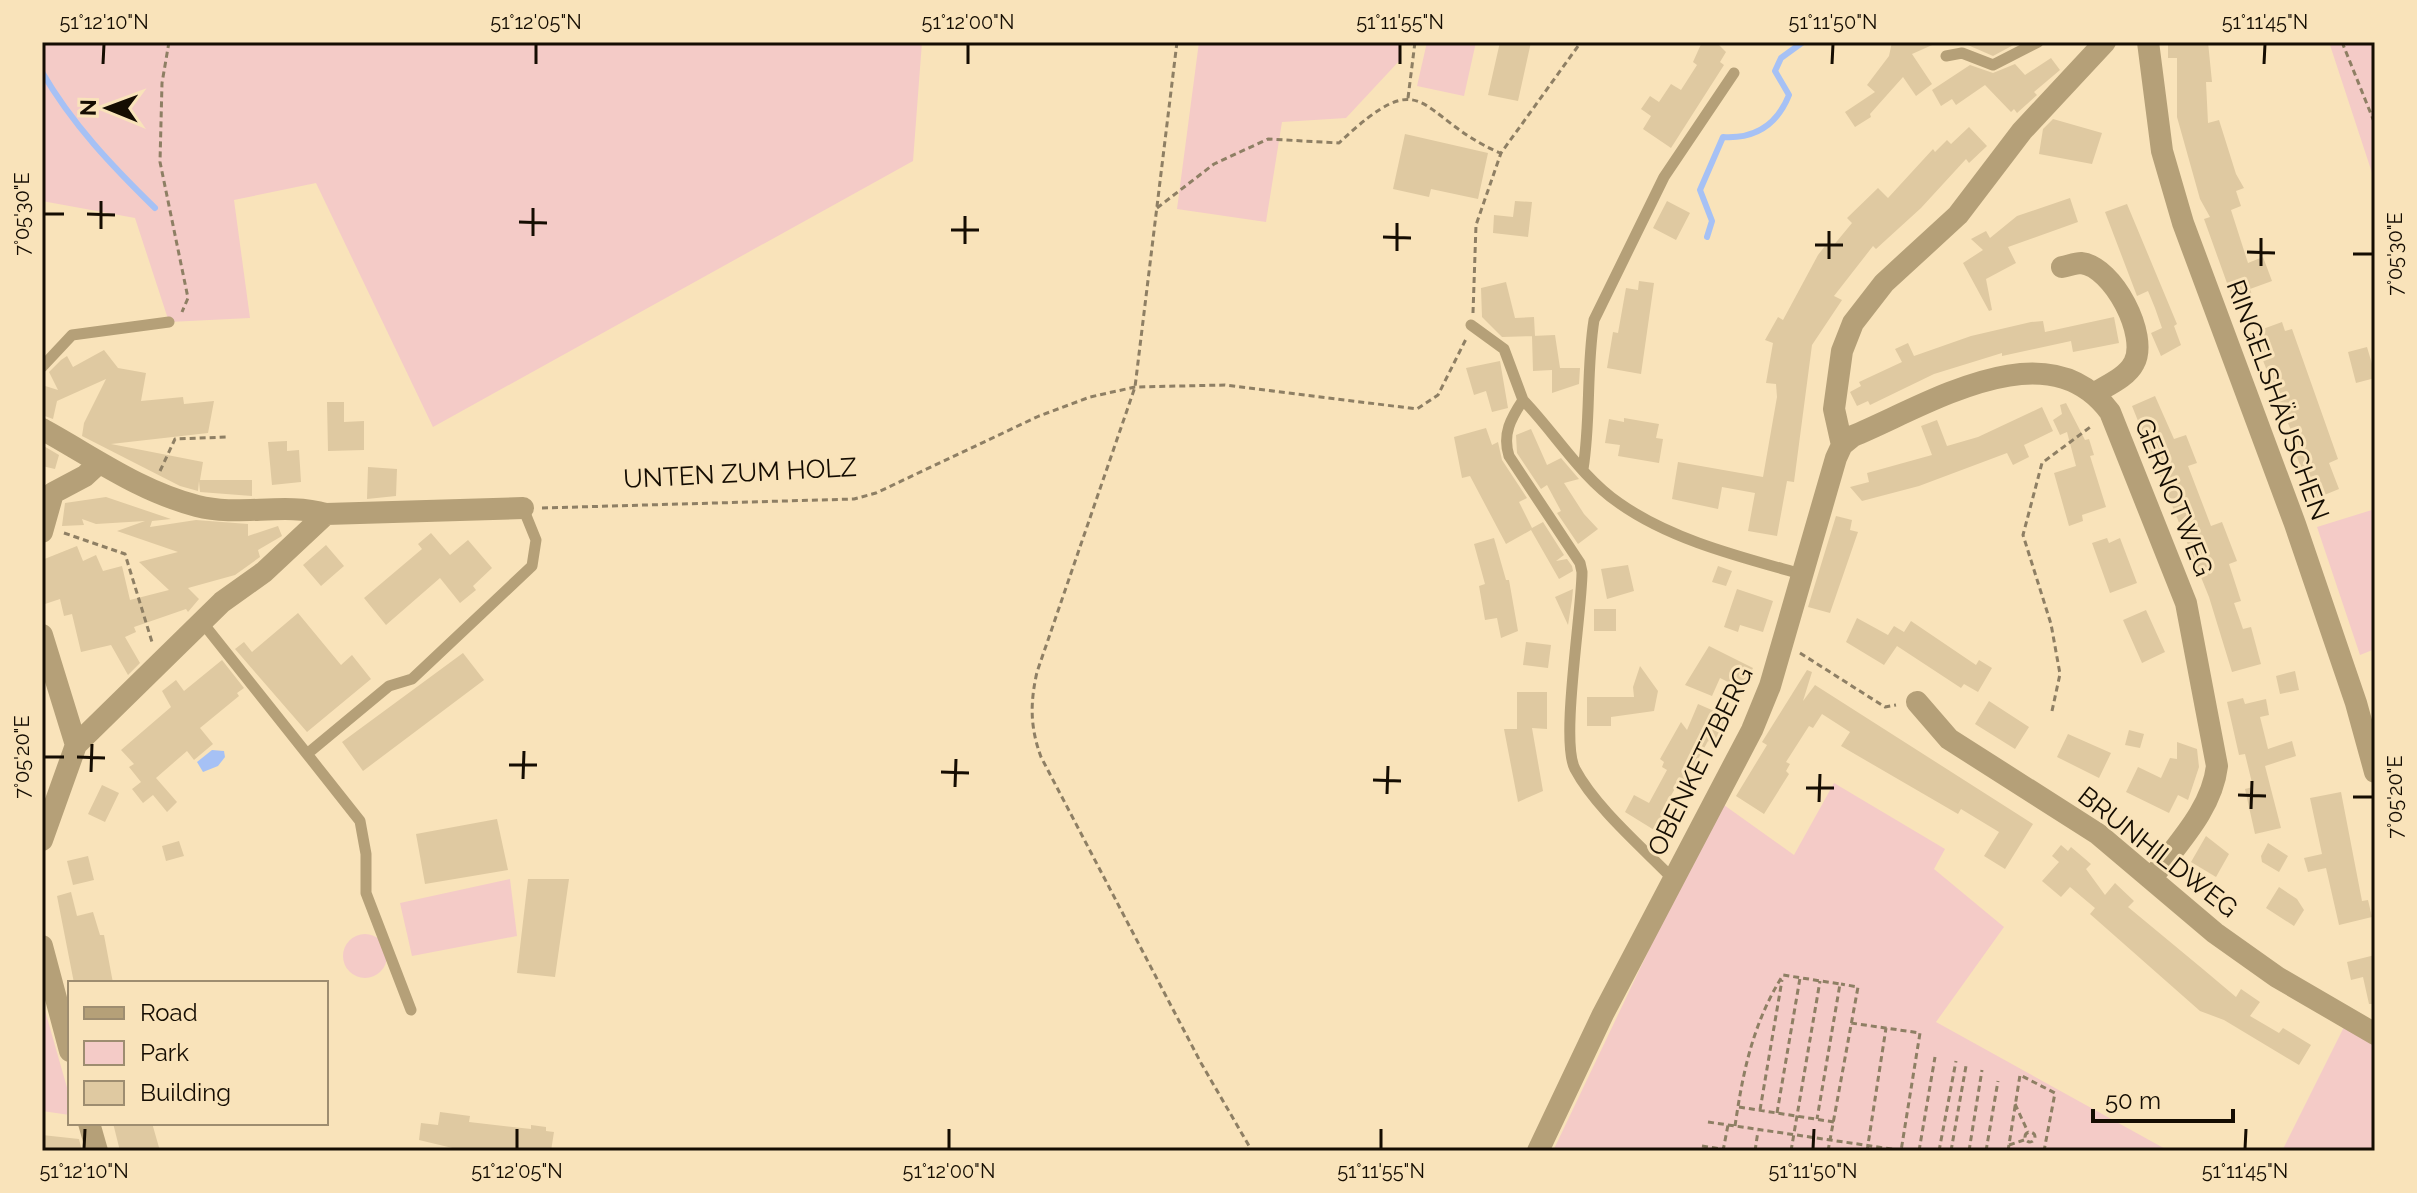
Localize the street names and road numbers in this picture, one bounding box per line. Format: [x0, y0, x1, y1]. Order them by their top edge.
street label: RINGELSHÄUSCHEN [2221, 276, 2335, 524]
street label: GERNOTWEG [2129, 414, 2219, 580]
street label: UNTEN ZUM HOLZ [623, 452, 857, 494]
street label: OBENKETZBERG [1641, 662, 1759, 860]
street label: BRUNHILDWEG [2072, 780, 2244, 924]

